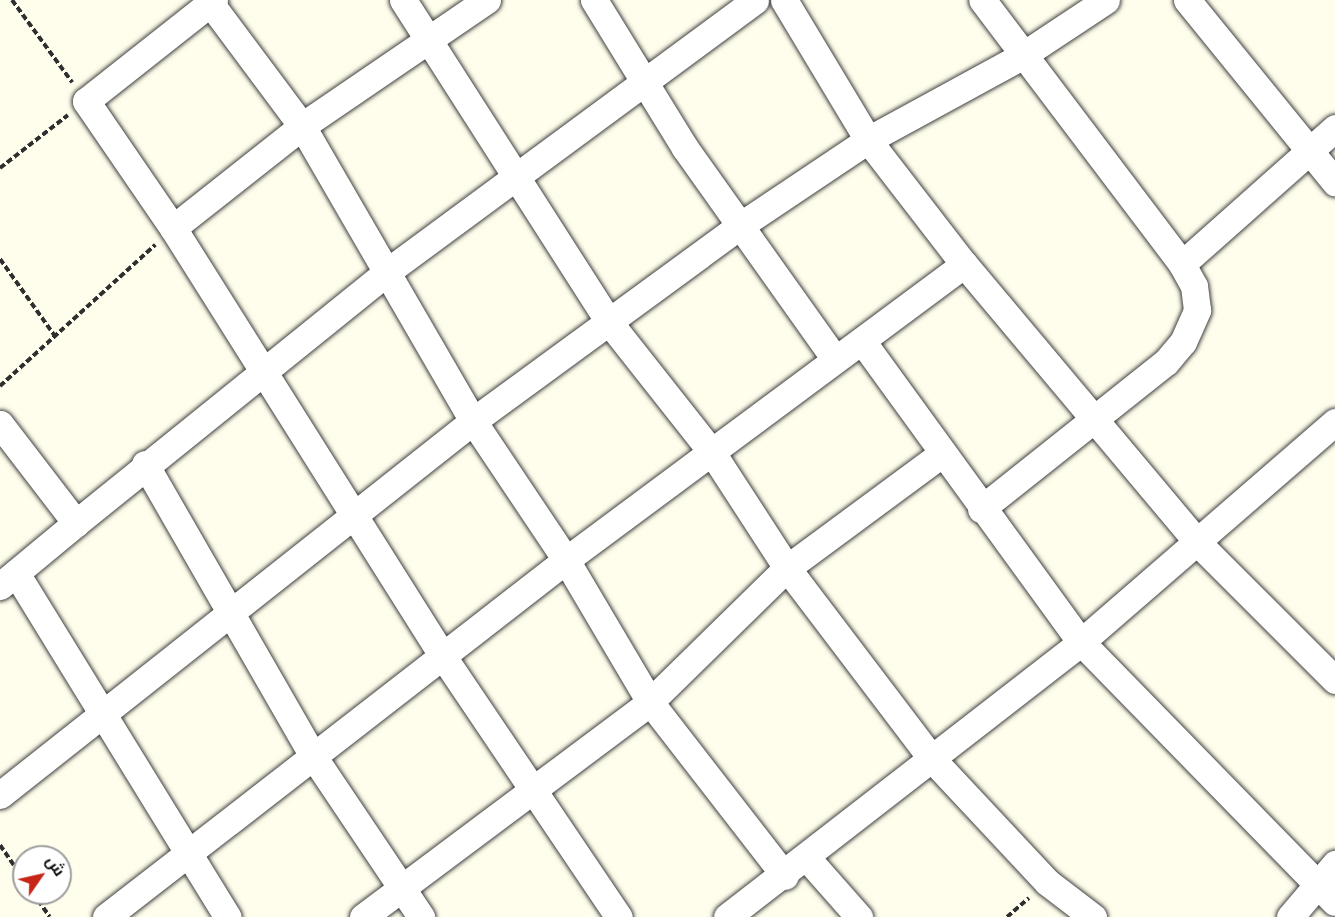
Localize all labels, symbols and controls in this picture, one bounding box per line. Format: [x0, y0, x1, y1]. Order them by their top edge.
north arrow [12, 845, 72, 905]
text: ش [42, 852, 69, 880]

